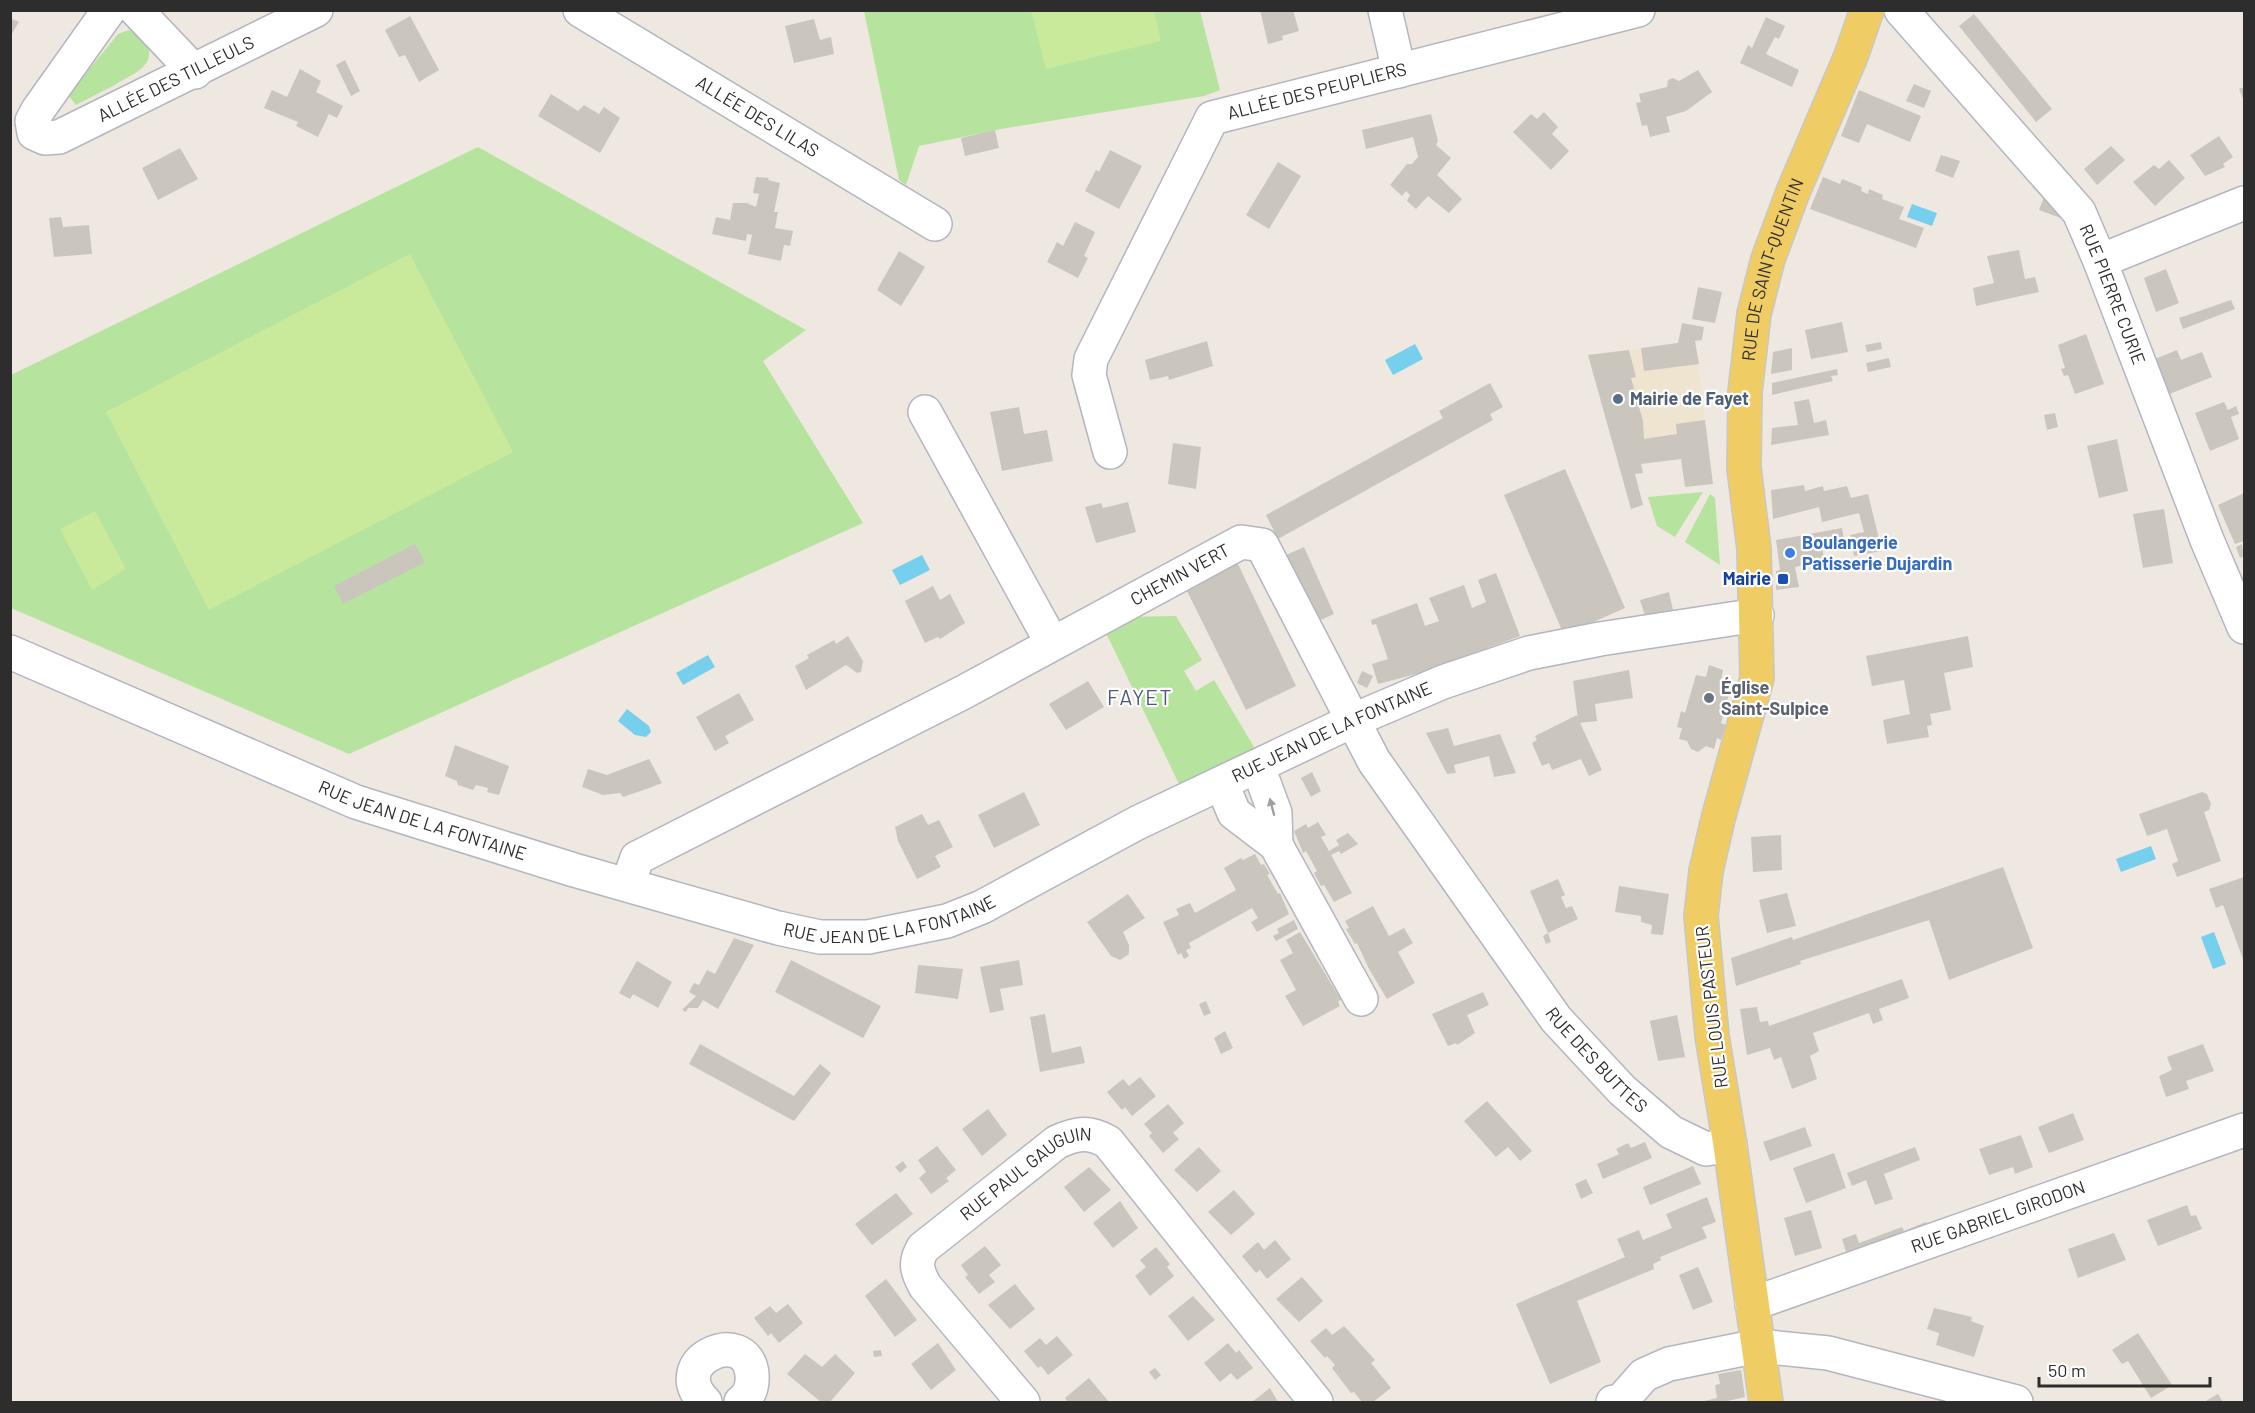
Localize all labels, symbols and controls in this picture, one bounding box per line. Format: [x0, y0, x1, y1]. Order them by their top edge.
street label: ALLÉE DES TILLEULS [94, 30, 257, 126]
street label: ALLÉE DES PEUPLIERS [1225, 57, 1409, 124]
street label: ALLÉE DES LILAS [692, 71, 823, 161]
street label: RUE DE SAINT-QUENTIN [1737, 175, 1808, 362]
street label: RUE PIERRE CURIE [2075, 220, 2151, 367]
place label: Mairie de Fayet [1630, 387, 1749, 409]
marker: Mairie de Fayet [1611, 392, 1625, 406]
place label: Boulangerie Patisserie Dujardin [1802, 531, 1952, 574]
street label: CHEMIN VERT [1126, 538, 1233, 610]
marker: Boulangerie Patisserie Dujardin [1783, 546, 1797, 560]
place label: Mairie [1723, 567, 1771, 589]
marker: Mairie [1776, 572, 1790, 586]
street label: RUE JEAN DE LA FONTAINE [1228, 676, 1435, 787]
place label: Église Saint-Sulpice [1721, 676, 1829, 719]
district label: FAYET [1107, 684, 1173, 709]
marker: Église Saint-Sulpice [1702, 691, 1716, 705]
street label: RUE JEAN DE LA FONTAINE [315, 775, 529, 864]
one-way arrow [1267, 798, 1276, 816]
street label: RUE JEAN DE LA FONTAINE [781, 890, 999, 947]
street label: RUE LOUIS PASTEUR [1690, 925, 1732, 1090]
street label: RUE DES BUTTES [1541, 1003, 1652, 1117]
street label: RUE PAUL GAUGUIN [955, 1122, 1092, 1225]
street label: RUE GABRIEL GIRODON [1908, 1175, 2088, 1257]
scale bar [2039, 1350, 2210, 1388]
text: 50 m [2048, 1359, 2086, 1381]

